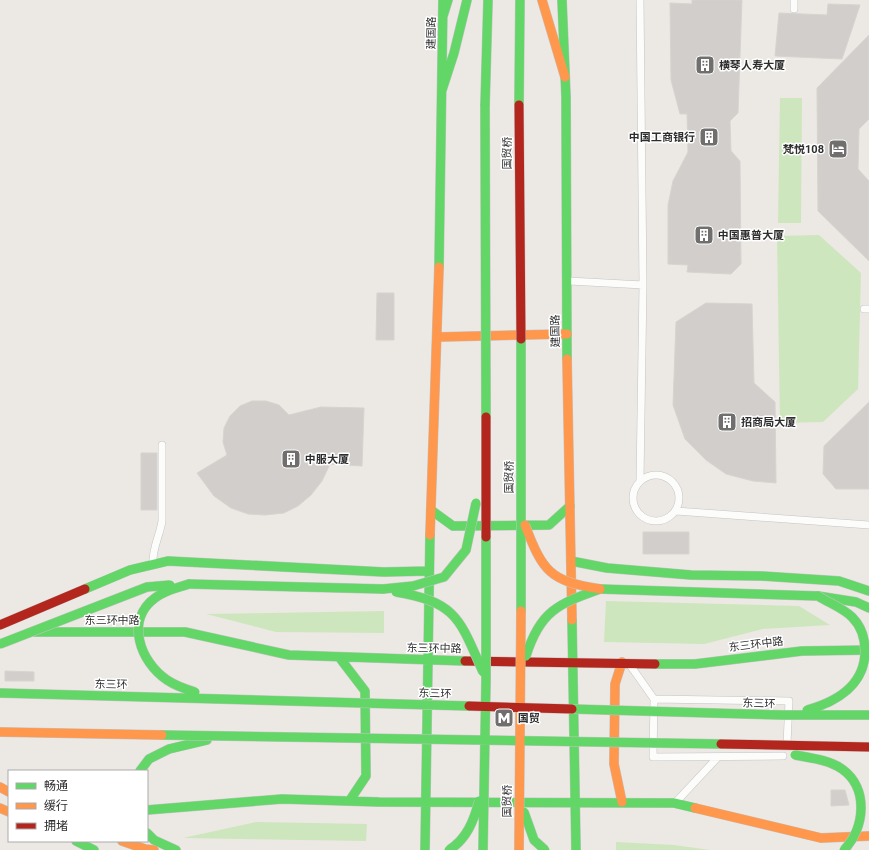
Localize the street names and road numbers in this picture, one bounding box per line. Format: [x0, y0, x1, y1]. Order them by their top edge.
street label: 建国路 [425, 16, 438, 50]
street label: 国贸桥 [501, 137, 514, 170]
street label: 建国路 [549, 314, 562, 348]
street label: 国贸桥 [503, 461, 516, 494]
street label: 东三环中路 [85, 614, 140, 627]
street label: 东三环中路 [728, 635, 784, 654]
street label: 东三环中路 [406, 642, 462, 655]
street label: 东三环 [94, 678, 128, 691]
street label: 东三环 [418, 686, 452, 701]
street label: 东三环 [742, 696, 776, 711]
street label: 国贸桥 [501, 785, 514, 818]

